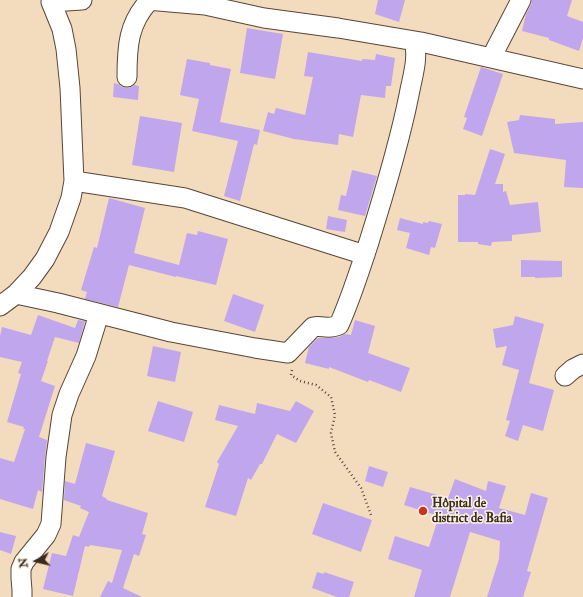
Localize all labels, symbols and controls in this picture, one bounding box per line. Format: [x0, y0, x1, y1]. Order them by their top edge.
place label: Hôpital de district de Bafia [432, 496, 512, 527]
marker: Hôpital de district de Bafia [417, 505, 429, 517]
north arrow [16, 541, 56, 581]
text: N [16, 557, 31, 569]

